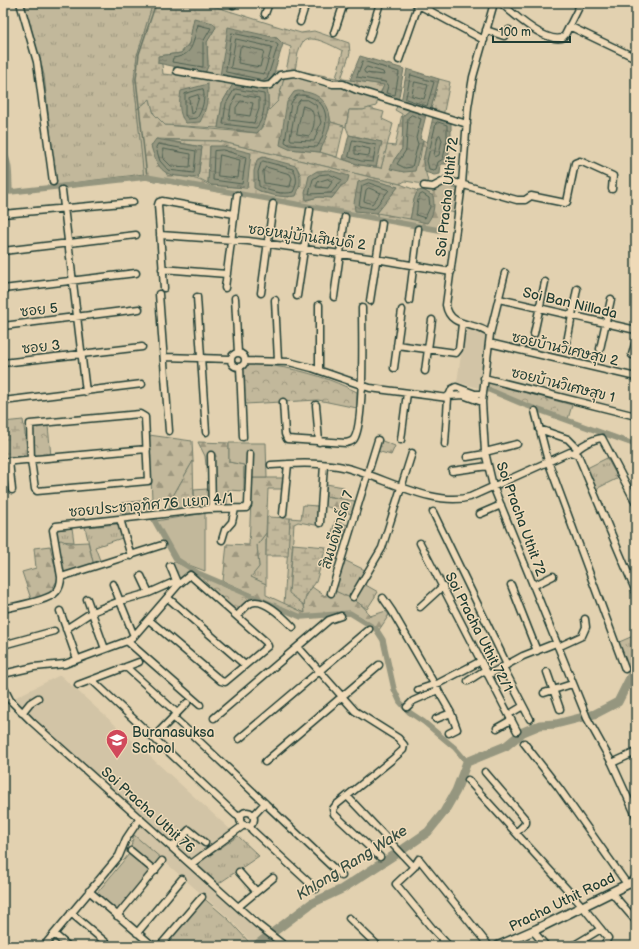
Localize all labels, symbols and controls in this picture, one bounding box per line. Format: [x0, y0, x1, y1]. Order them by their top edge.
scale bar [493, 18, 570, 44]
text: 100 m [499, 25, 531, 40]
street label: Soi Pracha Uthit 72 [432, 136, 462, 258]
street label: ซอยหมู่บ้านสินบดี 2 [247, 220, 368, 255]
street label: Soi Ban Nillada [521, 284, 619, 322]
street label: ซอย 5 [19, 300, 59, 320]
street label: ซอยบ้านวิเศษสุข 2 [510, 328, 621, 371]
street label: ซอย 3 [21, 337, 61, 357]
street label: ซอยบ้านวิเศษสุข 1 [509, 364, 617, 407]
street label: Soi Pracha Uthit 72 [492, 460, 550, 579]
street label: สินบดีพาร์ค 7 [316, 488, 357, 571]
street label: ซอยประชาอุทิศ 76 แยก 4/1 [68, 489, 234, 522]
street label: Soi Pracha Uthit 72/1 [441, 569, 517, 695]
place label: Buranasuksa School [132, 724, 214, 757]
school or university icon: Buranasuksa School [104, 727, 130, 760]
street label: Soi Pracha Uthit 76 [98, 763, 199, 857]
water label: Khlong Rang Wake [293, 821, 411, 905]
street label: Pracha Uthit Road [506, 869, 618, 935]

